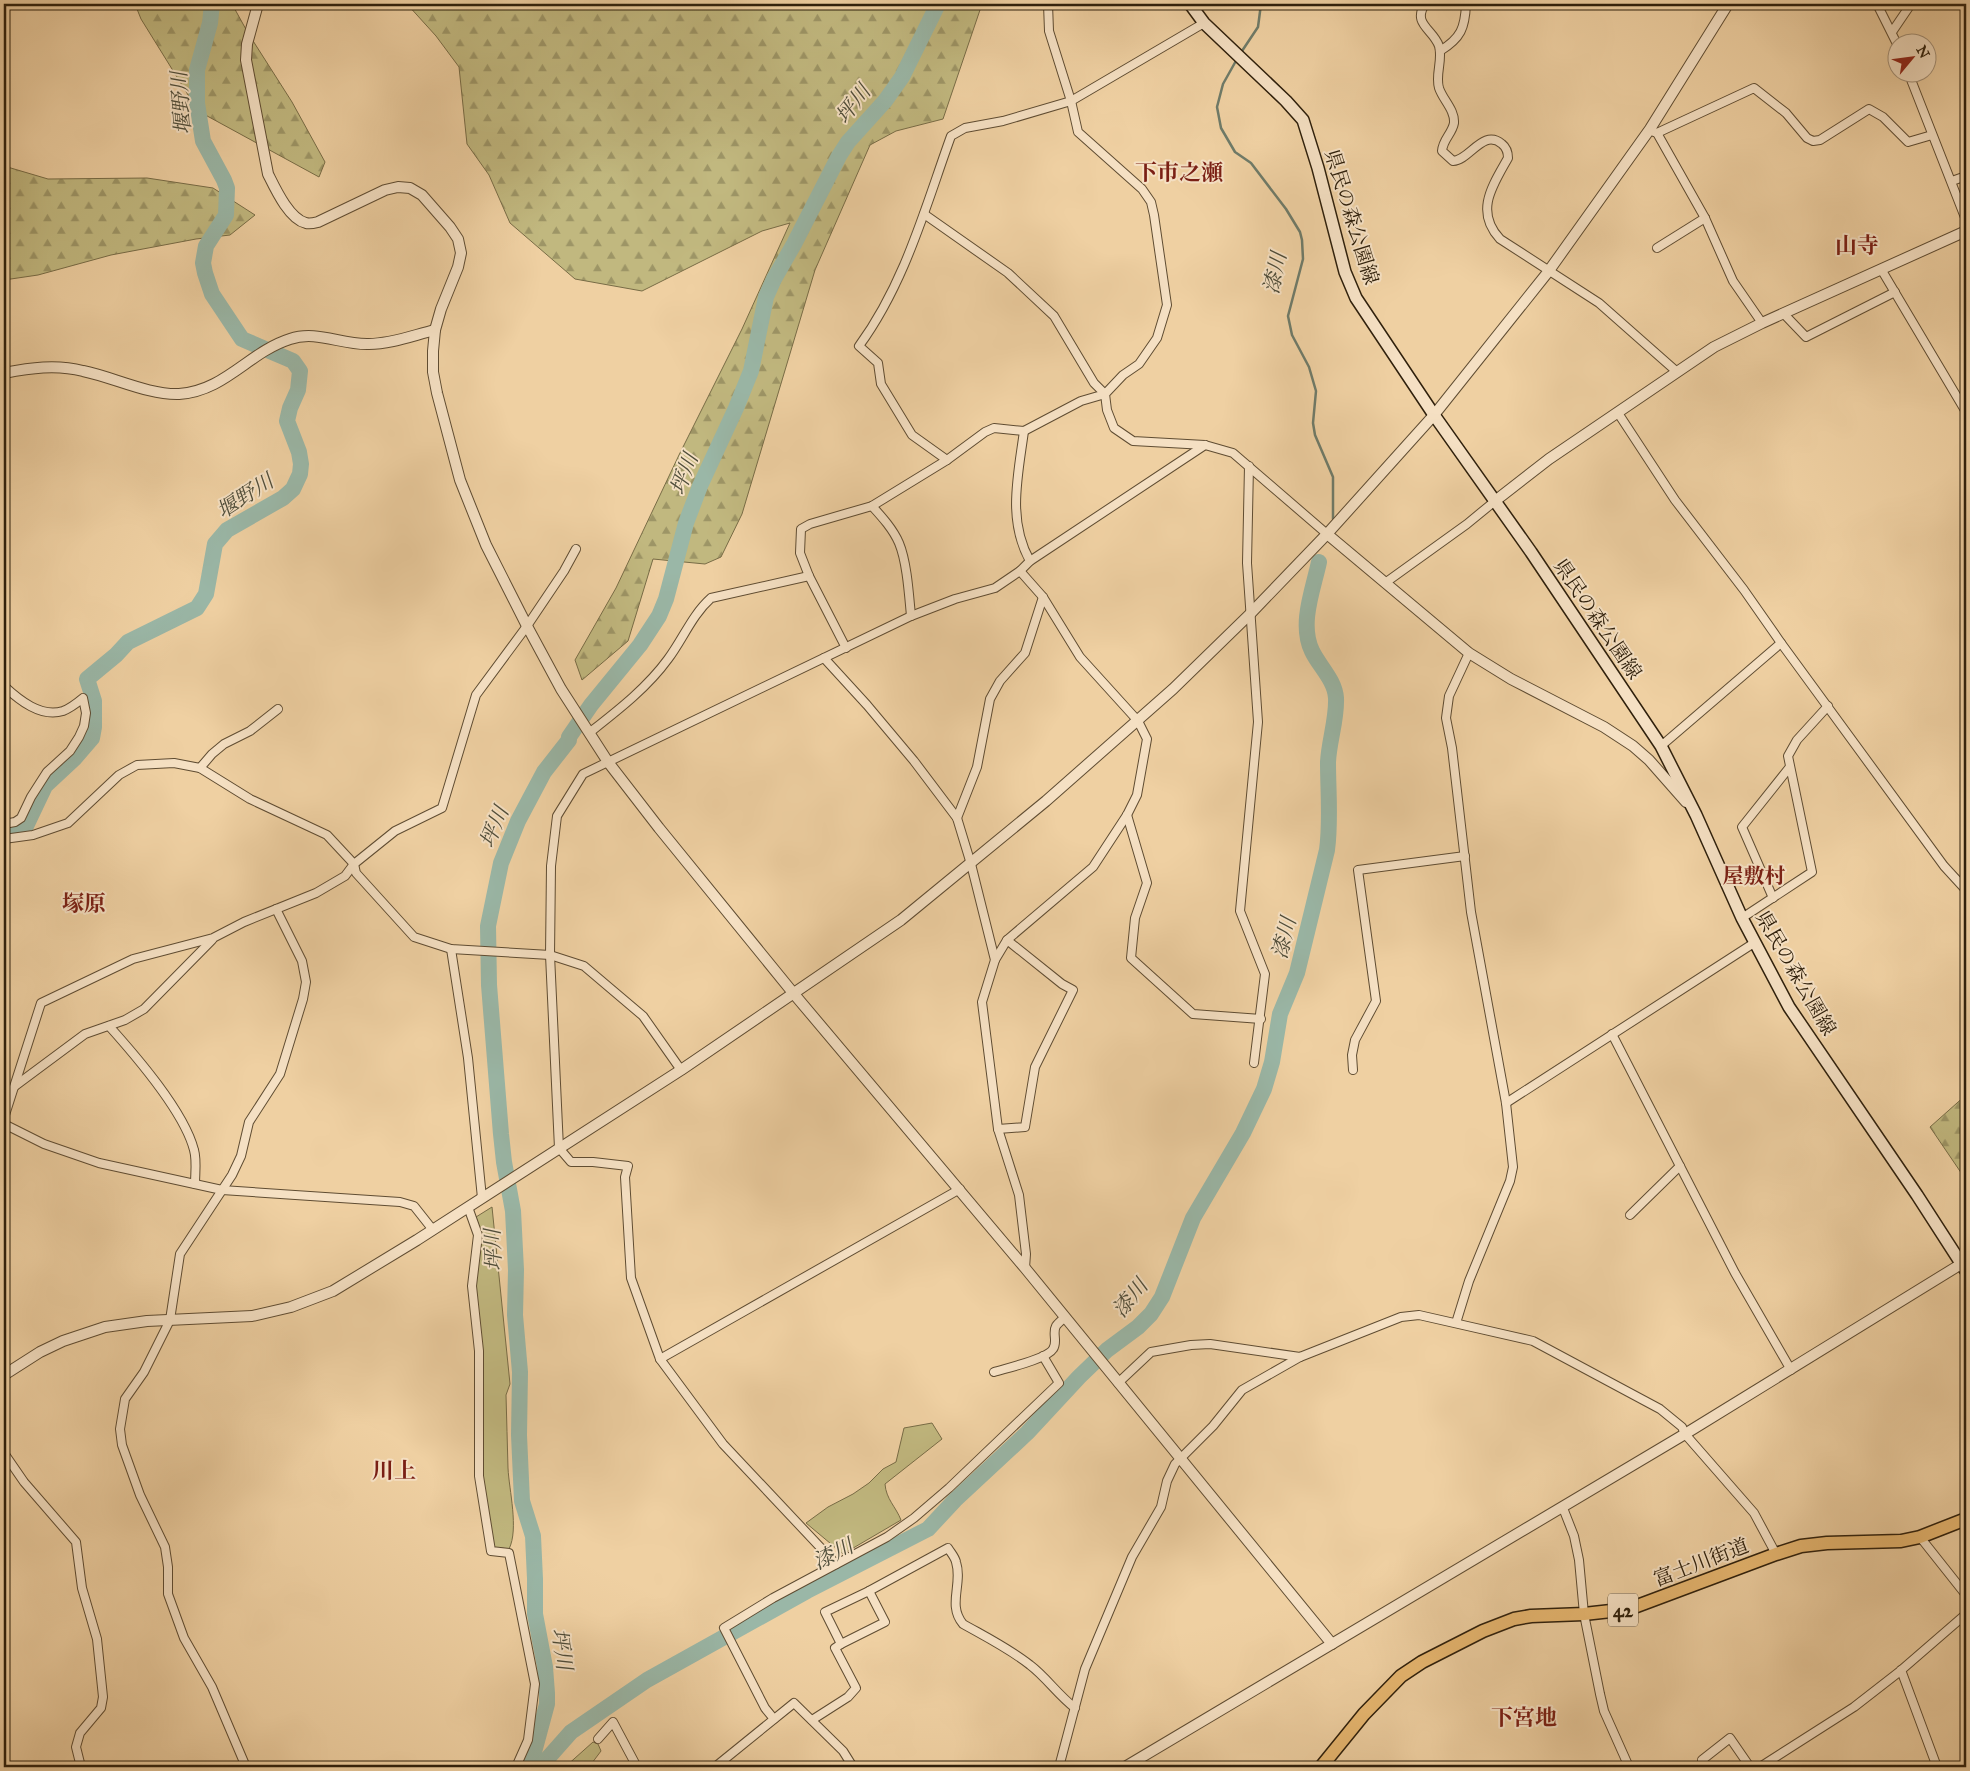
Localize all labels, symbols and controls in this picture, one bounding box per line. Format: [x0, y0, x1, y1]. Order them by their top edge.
north arrow [1888, 32, 1938, 82]
text: N [1913, 43, 1933, 61]
water label: 堰野川 [166, 69, 196, 135]
water label: 坪川 [830, 78, 877, 129]
street label: 県民の森公園線 [1320, 147, 1384, 287]
district label: 下市之瀬 [1135, 159, 1223, 186]
district label: 山寺 [1835, 232, 1879, 259]
water label: 漆川 [1258, 248, 1292, 296]
water label: 坪川 [664, 448, 704, 498]
water label: 堰野川 [212, 467, 280, 524]
street label: 県民の森公園線 [1549, 554, 1647, 684]
water label: 坪川 [474, 801, 515, 851]
district label: 屋敷村 [1723, 863, 1786, 889]
district label: 塚原 [62, 890, 106, 917]
street label: 県民の森公園線 [1751, 906, 1841, 1040]
water label: 漆川 [1266, 913, 1302, 962]
water label: 坪川 [479, 1227, 507, 1271]
water label: 漆川 [1107, 1272, 1155, 1323]
district label: 川上 [372, 1457, 416, 1484]
water label: 漆川 [808, 1532, 859, 1575]
street label: 富士川街道 [1650, 1533, 1752, 1591]
road number: 42 [1608, 1594, 1638, 1626]
water label: 坪川 [546, 1626, 578, 1674]
district label: 下宮地 [1491, 1704, 1557, 1731]

